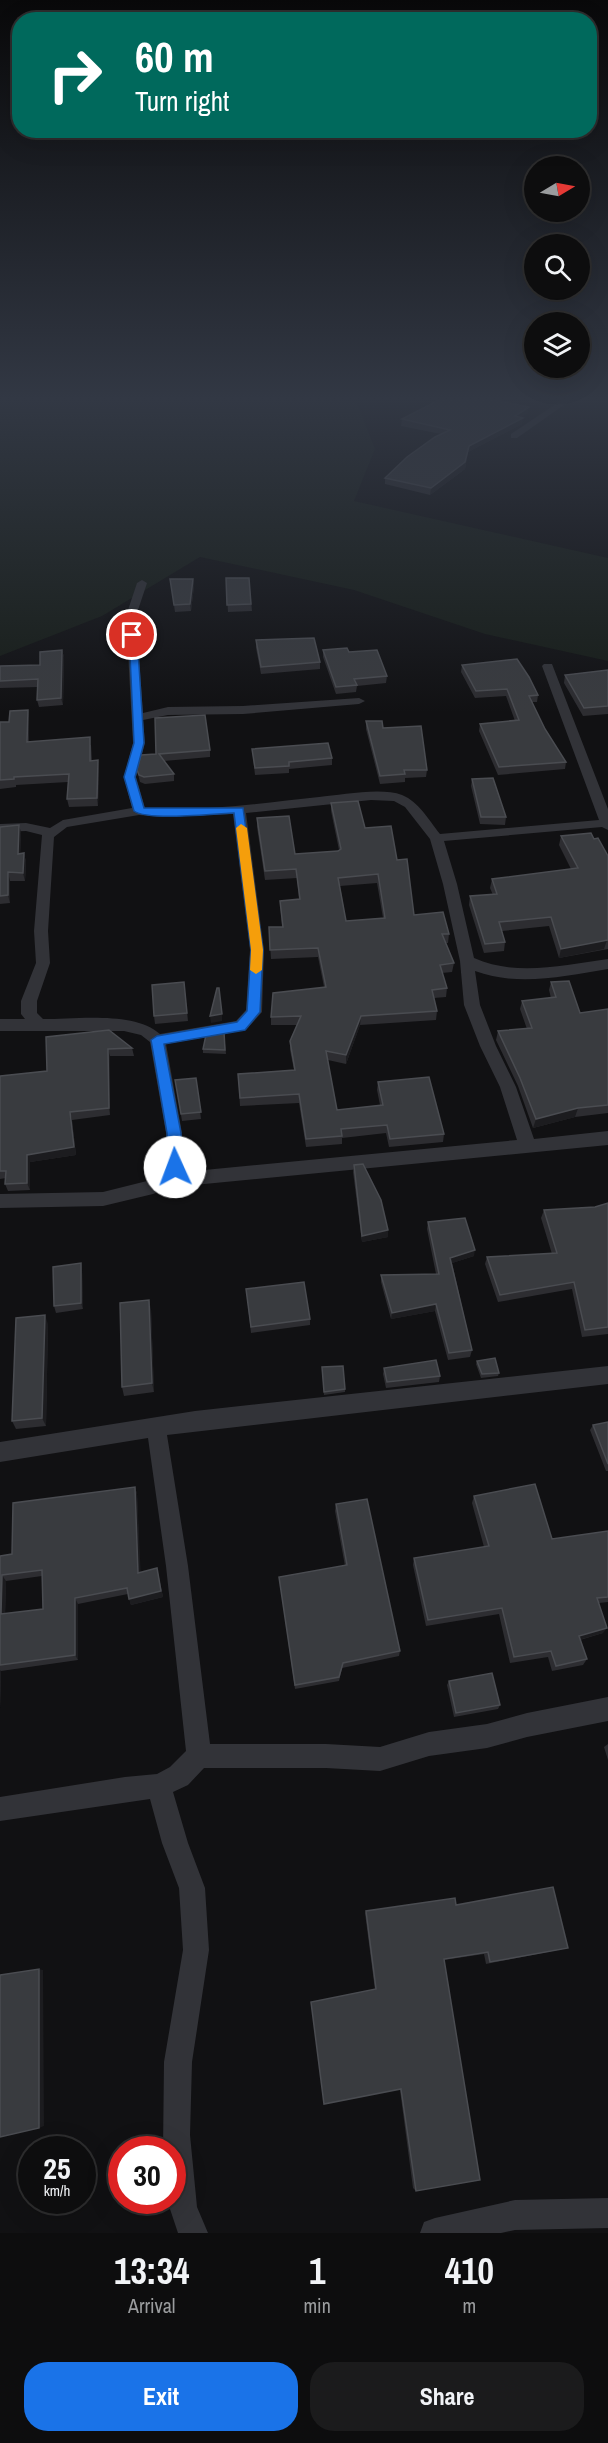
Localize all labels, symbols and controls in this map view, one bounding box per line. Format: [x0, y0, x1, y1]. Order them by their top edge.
text: 60 m [135, 29, 214, 85]
icon: right [36, 36, 114, 114]
text: Turn right [135, 83, 229, 119]
north arrow [524, 156, 590, 222]
map controls [524, 156, 590, 378]
button: search [524, 234, 590, 300]
button: layers [524, 312, 590, 378]
pin [106, 609, 157, 660]
icon: arrive [115, 618, 148, 651]
position arrow [143, 1135, 207, 1199]
speed limit sign: 30 [108, 2136, 186, 2214]
text: 25 [43, 2148, 71, 2188]
text: km/h [44, 2180, 70, 2201]
text: 13:34 [114, 2247, 189, 2295]
text: 1 [309, 2247, 325, 2295]
text: 410 [445, 2247, 494, 2295]
text: Arrival [128, 2292, 175, 2319]
text: min [303, 2292, 331, 2319]
text: m [463, 2292, 476, 2319]
button: Exit [24, 2362, 298, 2431]
button: Share [310, 2362, 584, 2431]

